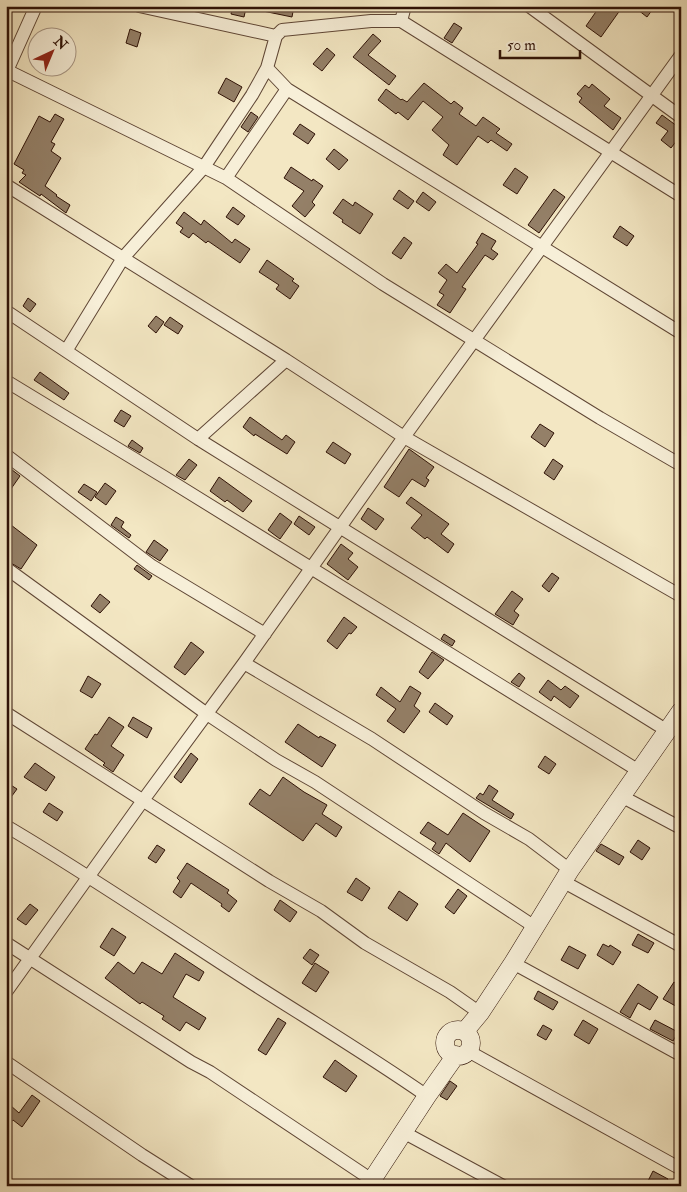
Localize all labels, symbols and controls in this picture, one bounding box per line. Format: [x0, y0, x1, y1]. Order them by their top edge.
north arrow [28, 28, 78, 78]
scale bar [500, 28, 580, 60]
text: N [50, 32, 71, 54]
text: 50 m [507, 36, 536, 55]

